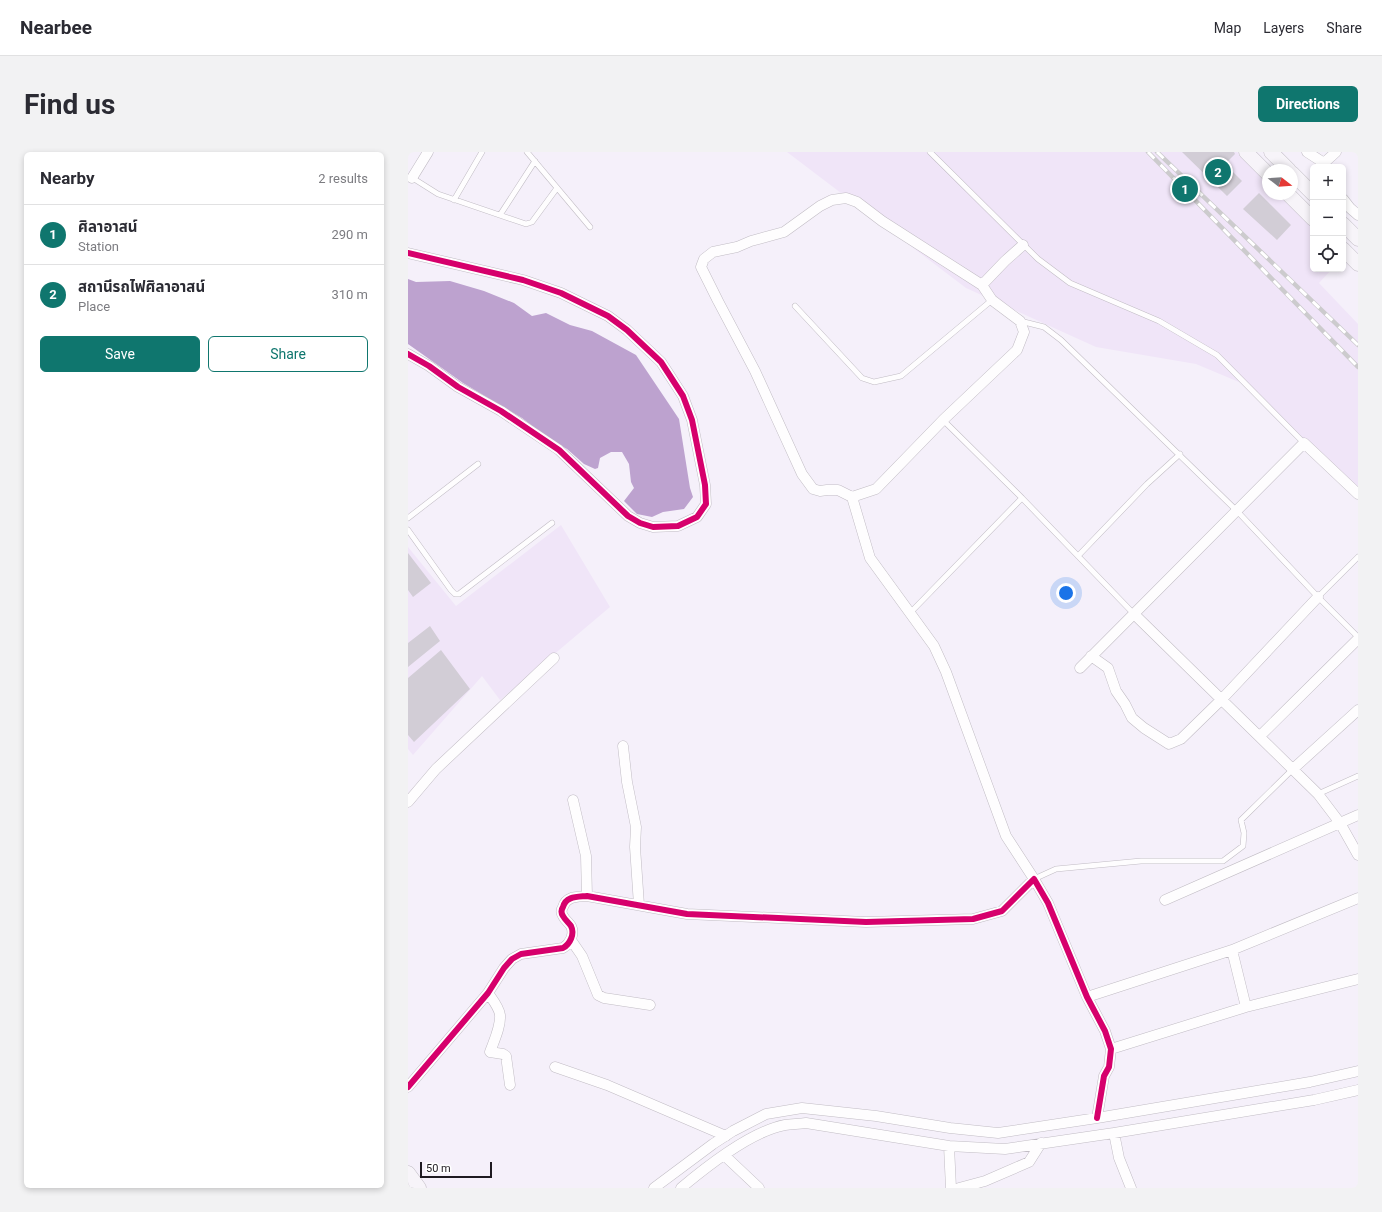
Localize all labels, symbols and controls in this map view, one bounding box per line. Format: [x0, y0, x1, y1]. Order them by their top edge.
text: Nearbee [20, 16, 92, 39]
text: Map [1214, 20, 1241, 36]
text: Layers [1263, 20, 1304, 36]
text: Share [1326, 20, 1362, 36]
button: Directions [1258, 86, 1358, 122]
text: Find us [24, 88, 115, 121]
pin: 2 [1205, 157, 1231, 187]
north arrow [1262, 164, 1298, 200]
map controls [1310, 164, 1346, 272]
button: + [1310, 164, 1346, 200]
text: Nearby [40, 168, 95, 188]
text: 2 results [318, 171, 368, 186]
pin: 1 [1172, 174, 1198, 204]
button: − [1310, 200, 1346, 236]
text: ศิลาอาสน์ [78, 218, 138, 236]
text: 1 [49, 227, 57, 242]
text: 290 m [331, 227, 368, 242]
button: locate [1310, 236, 1346, 272]
text: Station [78, 239, 119, 254]
text: สถานีรถไฟศิลาอาสน์ [78, 278, 205, 296]
text: 2 [49, 287, 57, 302]
text: 310 m [331, 287, 368, 302]
text: Place [78, 299, 110, 314]
button: Save [40, 336, 200, 372]
button: Share [208, 336, 368, 372]
your location [1056, 583, 1076, 603]
scale bar [420, 1160, 492, 1179]
text: 50 m [426, 1162, 451, 1175]

